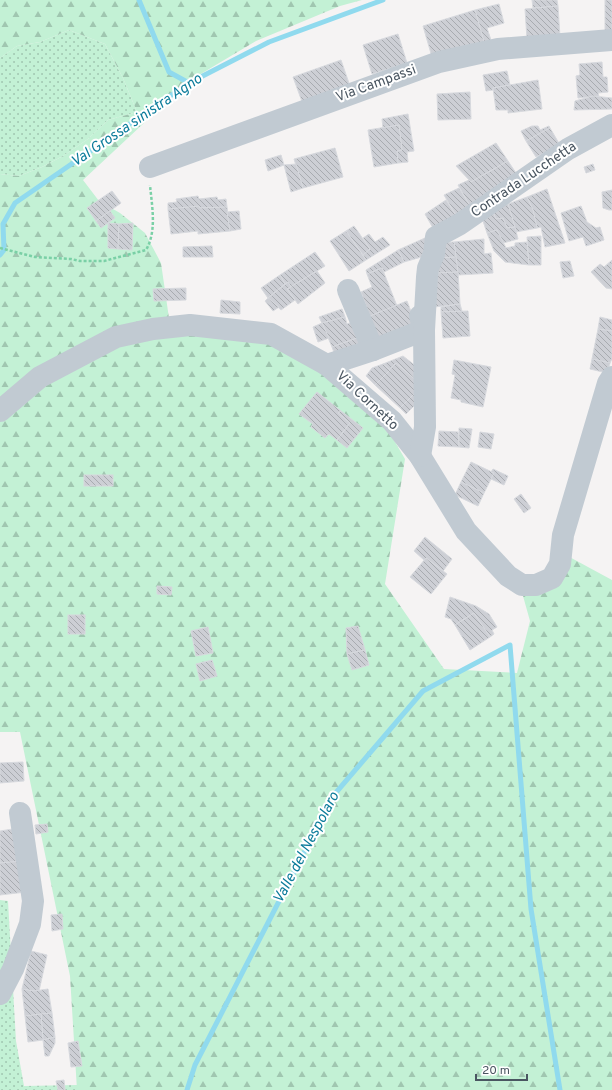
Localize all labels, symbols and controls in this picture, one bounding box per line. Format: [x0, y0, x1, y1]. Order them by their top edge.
street label: Via Campassi [334, 62, 418, 106]
water label: Val Grossa sinistra Agno [68, 70, 206, 172]
street label: Contrada Lucchetta [468, 138, 580, 222]
street label: Via Cornetto [332, 368, 402, 434]
water label: Valle del Nespolaro [270, 789, 344, 907]
scale bar [476, 1056, 527, 1082]
text: 20 m [482, 1063, 510, 1079]

